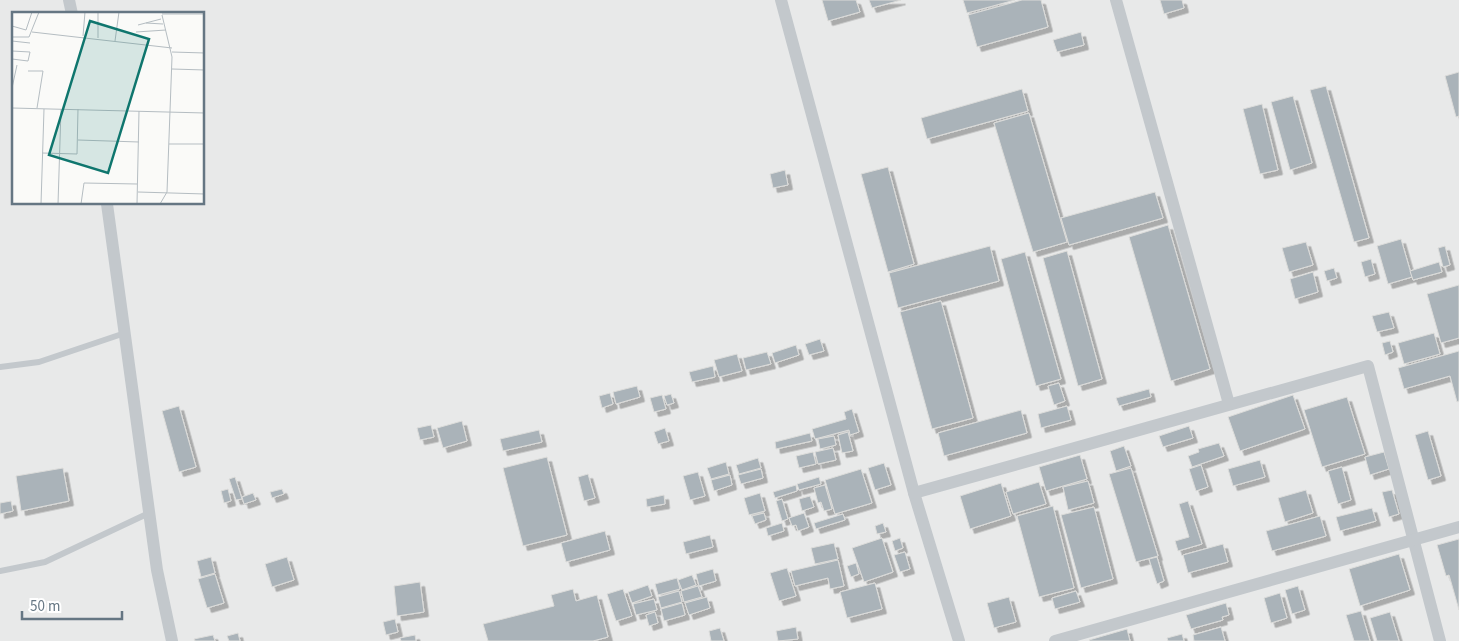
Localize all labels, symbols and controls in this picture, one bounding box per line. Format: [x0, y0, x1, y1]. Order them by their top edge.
inset map [12, 12, 205, 205]
scale bar [22, 588, 122, 620]
text: 50 m [30, 596, 60, 617]

